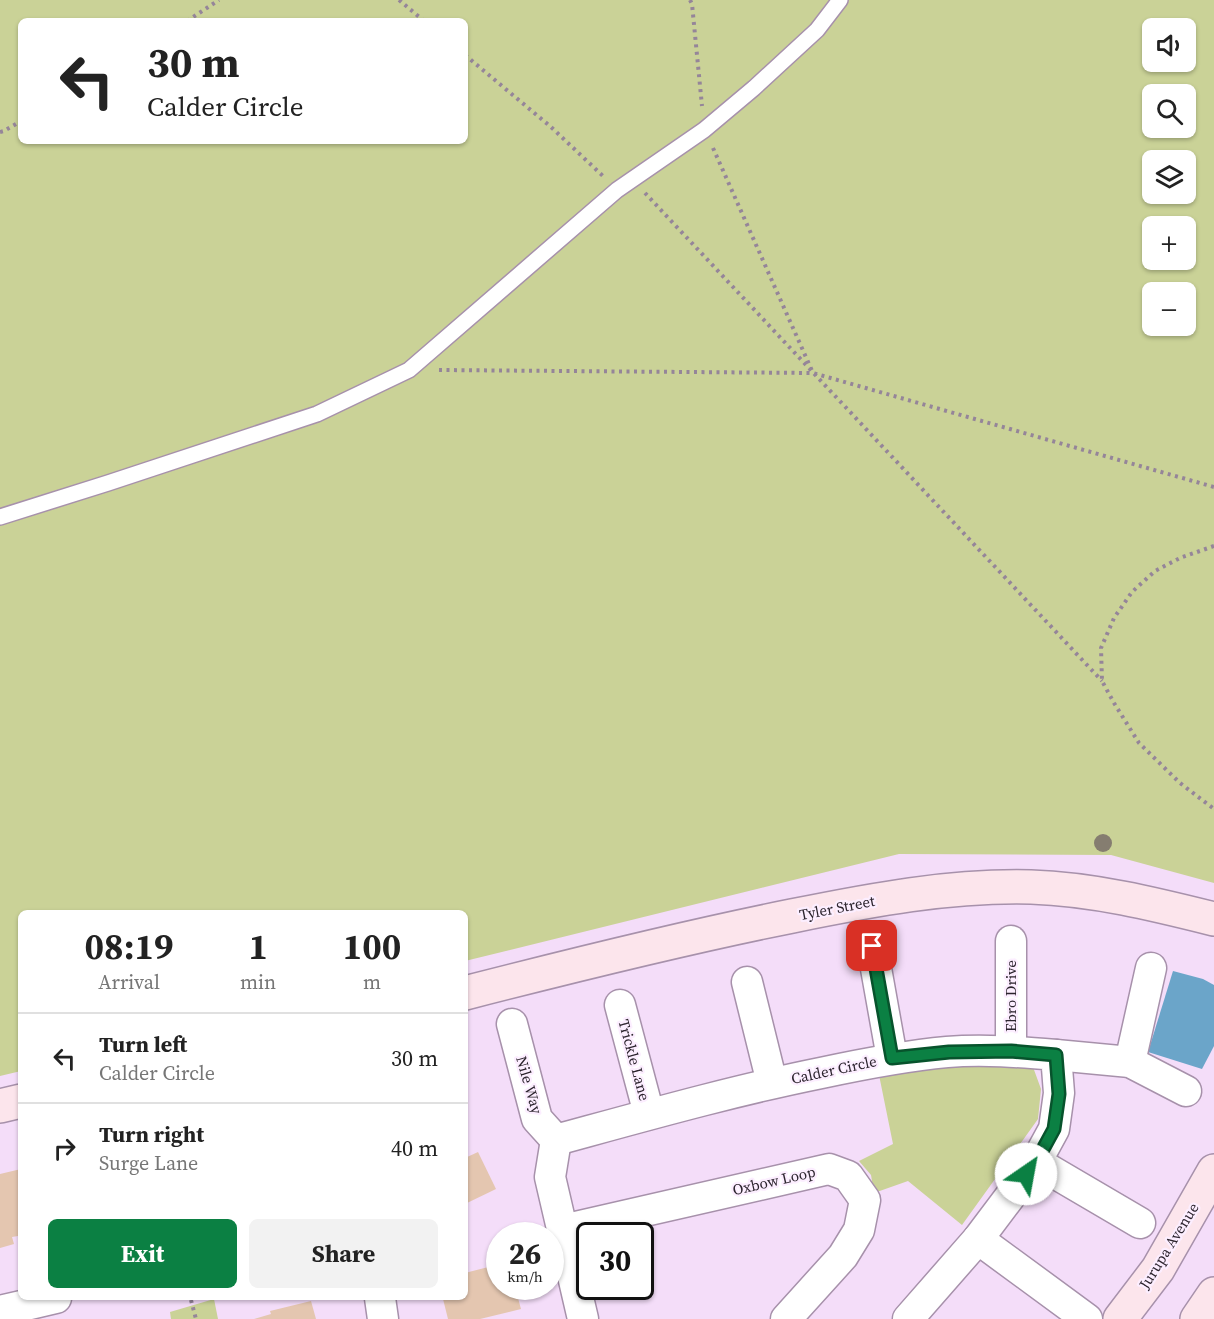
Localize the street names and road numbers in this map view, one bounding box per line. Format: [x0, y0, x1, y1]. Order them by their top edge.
street label: Tyler Street [797, 890, 877, 925]
street label: Ebro Drive [1000, 960, 1021, 1032]
street label: Trickle Lane [614, 1017, 656, 1103]
street label: Calder Circle [789, 1050, 879, 1089]
street label: Nile Way [511, 1054, 548, 1117]
street label: Oxbow Loop [730, 1161, 818, 1200]
street label: Jurupa Avenue [1133, 1198, 1204, 1294]

